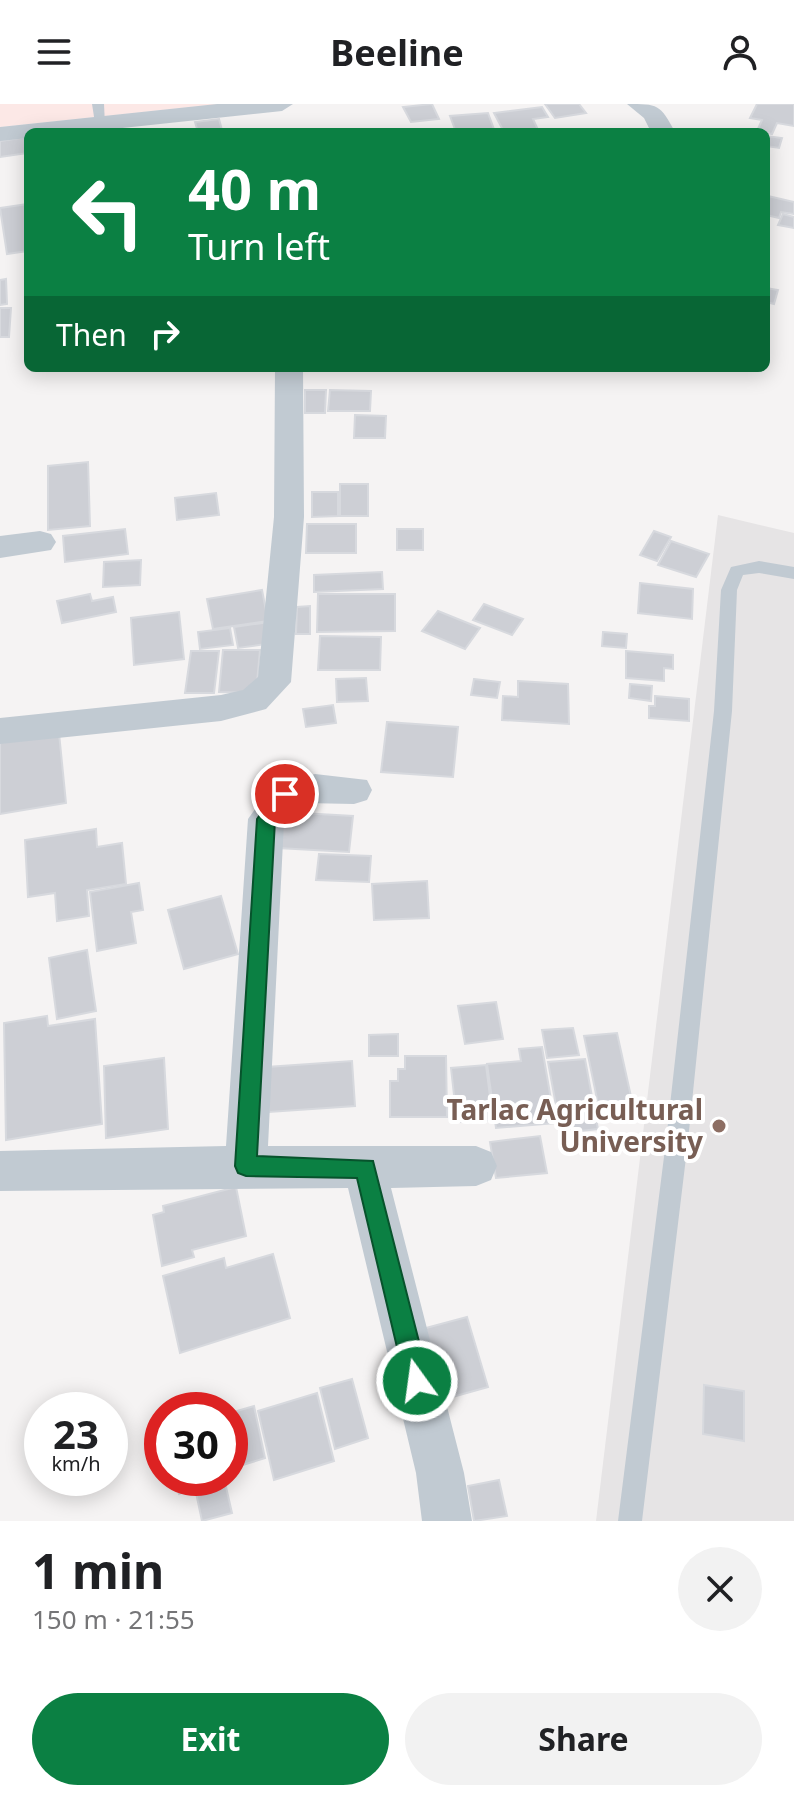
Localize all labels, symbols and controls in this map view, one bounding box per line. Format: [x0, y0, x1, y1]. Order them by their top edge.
text: Beeline [330, 28, 464, 77]
icon: menu [32, 30, 76, 74]
icon: person [718, 30, 762, 74]
text: 40 m [188, 150, 321, 226]
icon: left [56, 160, 160, 264]
text: Turn left [188, 222, 330, 271]
icon: right [143, 312, 187, 356]
text: Then [56, 314, 127, 355]
pin [251, 760, 319, 828]
icon: arrive [263, 772, 307, 816]
place label: Tarlac Agricultural University [447, 1090, 703, 1160]
marker: Tarlac Agricultural University [710, 1117, 728, 1135]
position arrow [375, 1339, 459, 1423]
speed limit sign: 30 [144, 1392, 248, 1496]
text: 23 [53, 1406, 99, 1461]
text: km/h [51, 1450, 101, 1477]
text: 1 min [32, 1538, 164, 1603]
button: close [678, 1547, 762, 1631]
text: 150 m · 21:55 [32, 1601, 195, 1637]
button: Exit [32, 1693, 389, 1785]
button: Share [405, 1693, 762, 1785]

